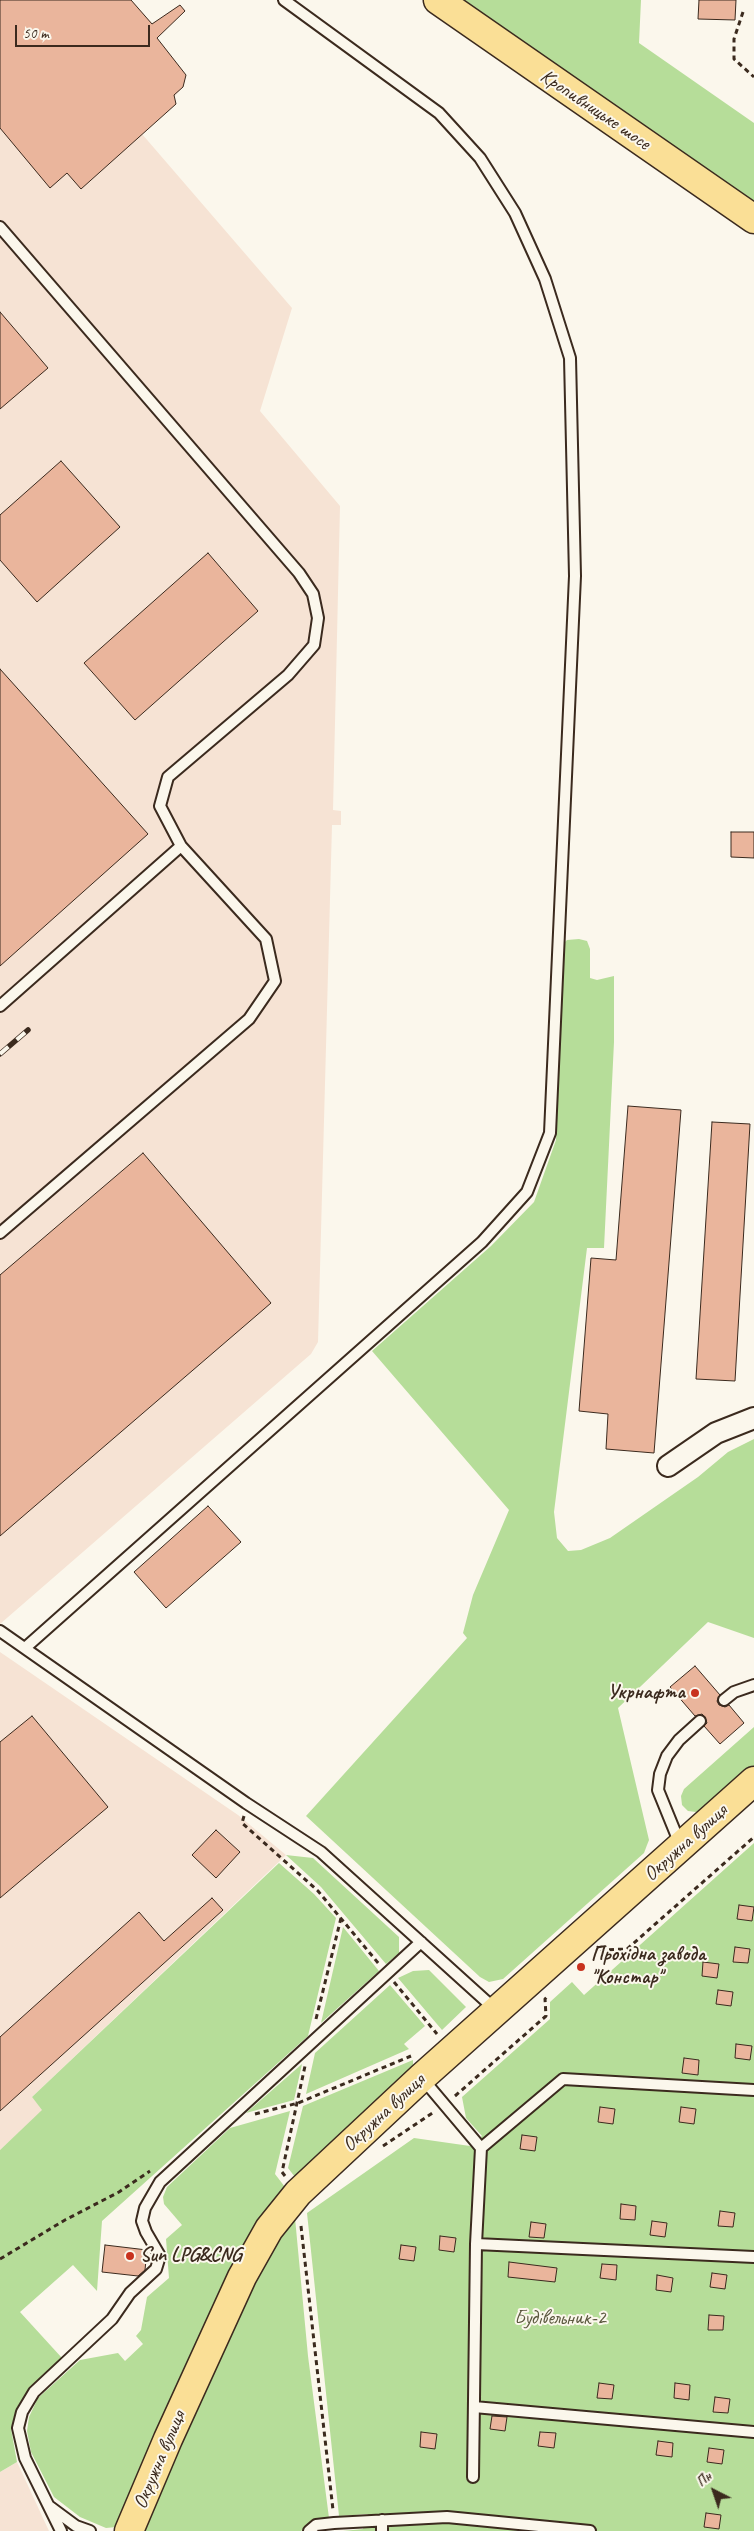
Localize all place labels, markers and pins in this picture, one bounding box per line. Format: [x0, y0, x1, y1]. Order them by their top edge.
place label: Укрнафта [607, 1681, 685, 1705]
marker: Укрнафта [689, 1687, 701, 1699]
place label: Прохідна завода "Констар" [591, 1943, 705, 1990]
marker: Прохідна завода "Констар" [575, 1961, 587, 1973]
place label: Sun LPG&CNG [140, 2244, 241, 2268]
marker: Sun LPG&CNG [124, 2250, 136, 2262]

